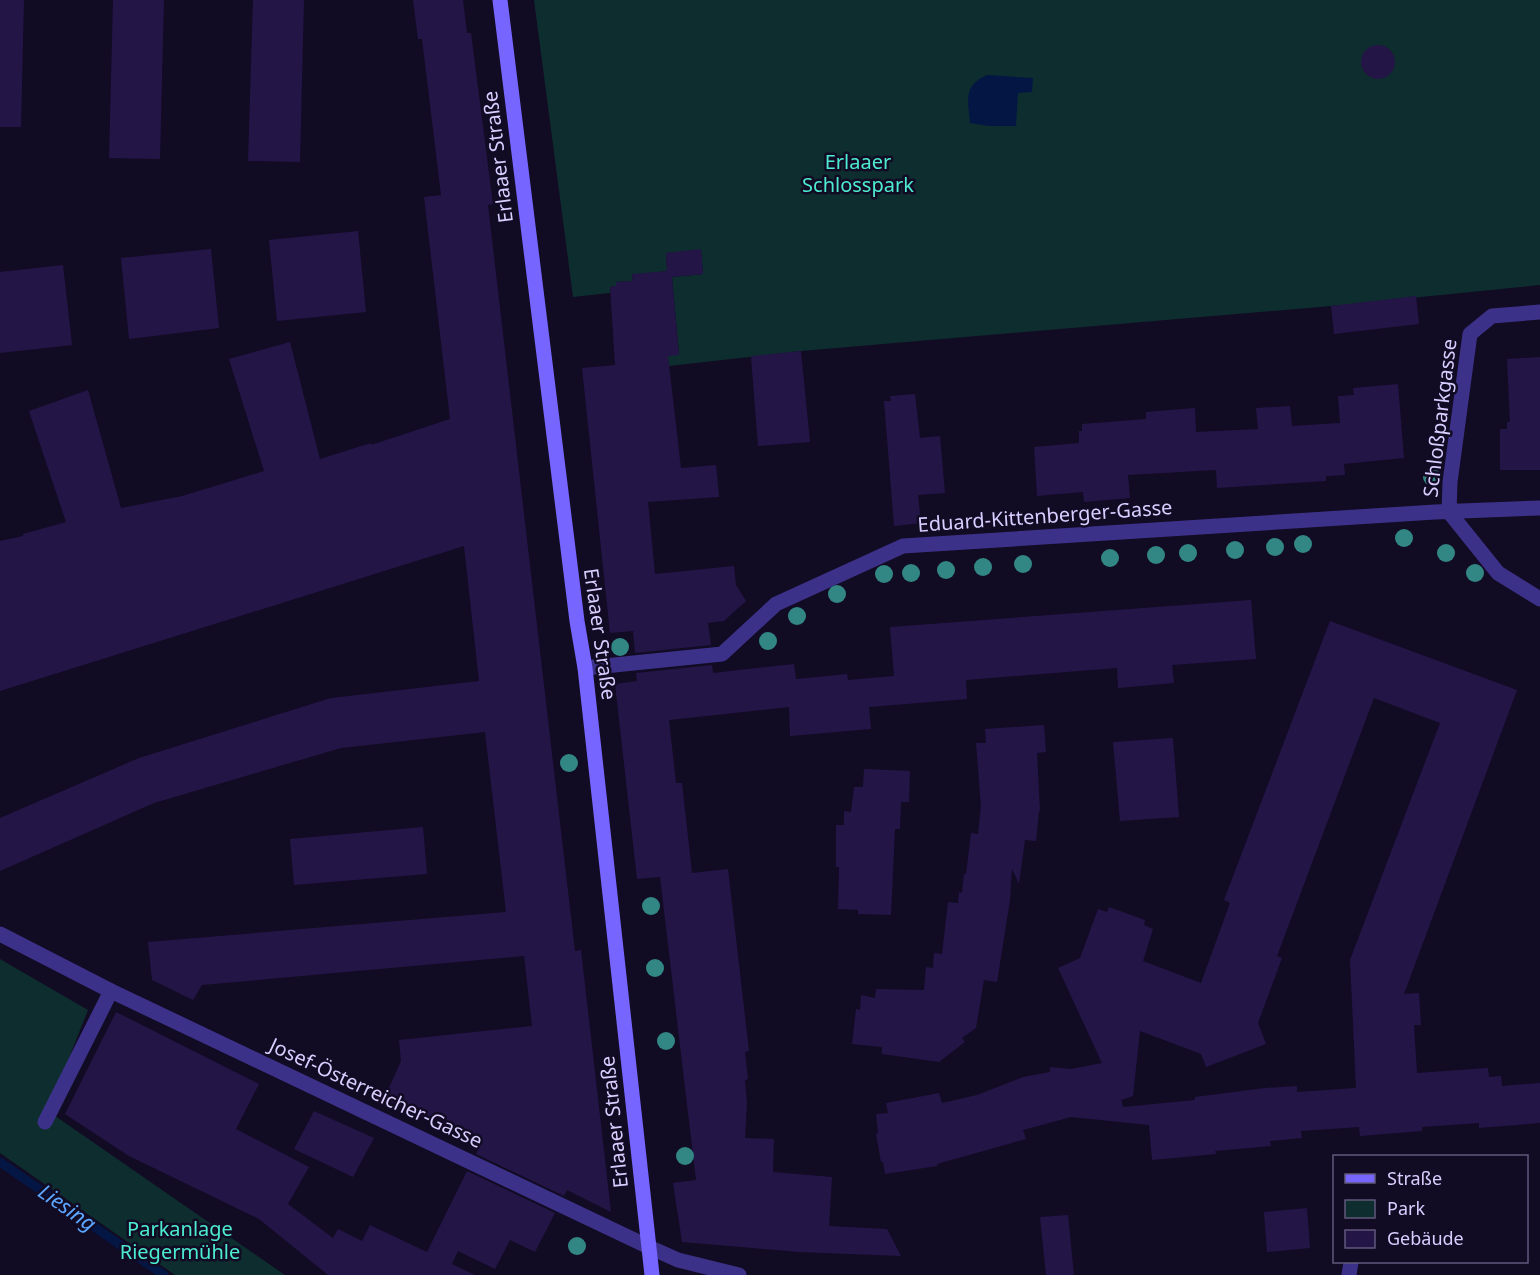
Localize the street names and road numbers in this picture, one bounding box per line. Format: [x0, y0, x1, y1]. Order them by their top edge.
street label: Erlaaer Straße [476, 89, 519, 225]
street label: Schloßparkgasse [1416, 337, 1463, 499]
street label: Eduard-Kittenberger-Gasse [917, 493, 1173, 538]
street label: Erlaaer Straße [578, 566, 623, 702]
street label: Josef-Österreicher-Gasse [263, 1030, 487, 1154]
street label: Erlaaer Straße [593, 1055, 634, 1190]

